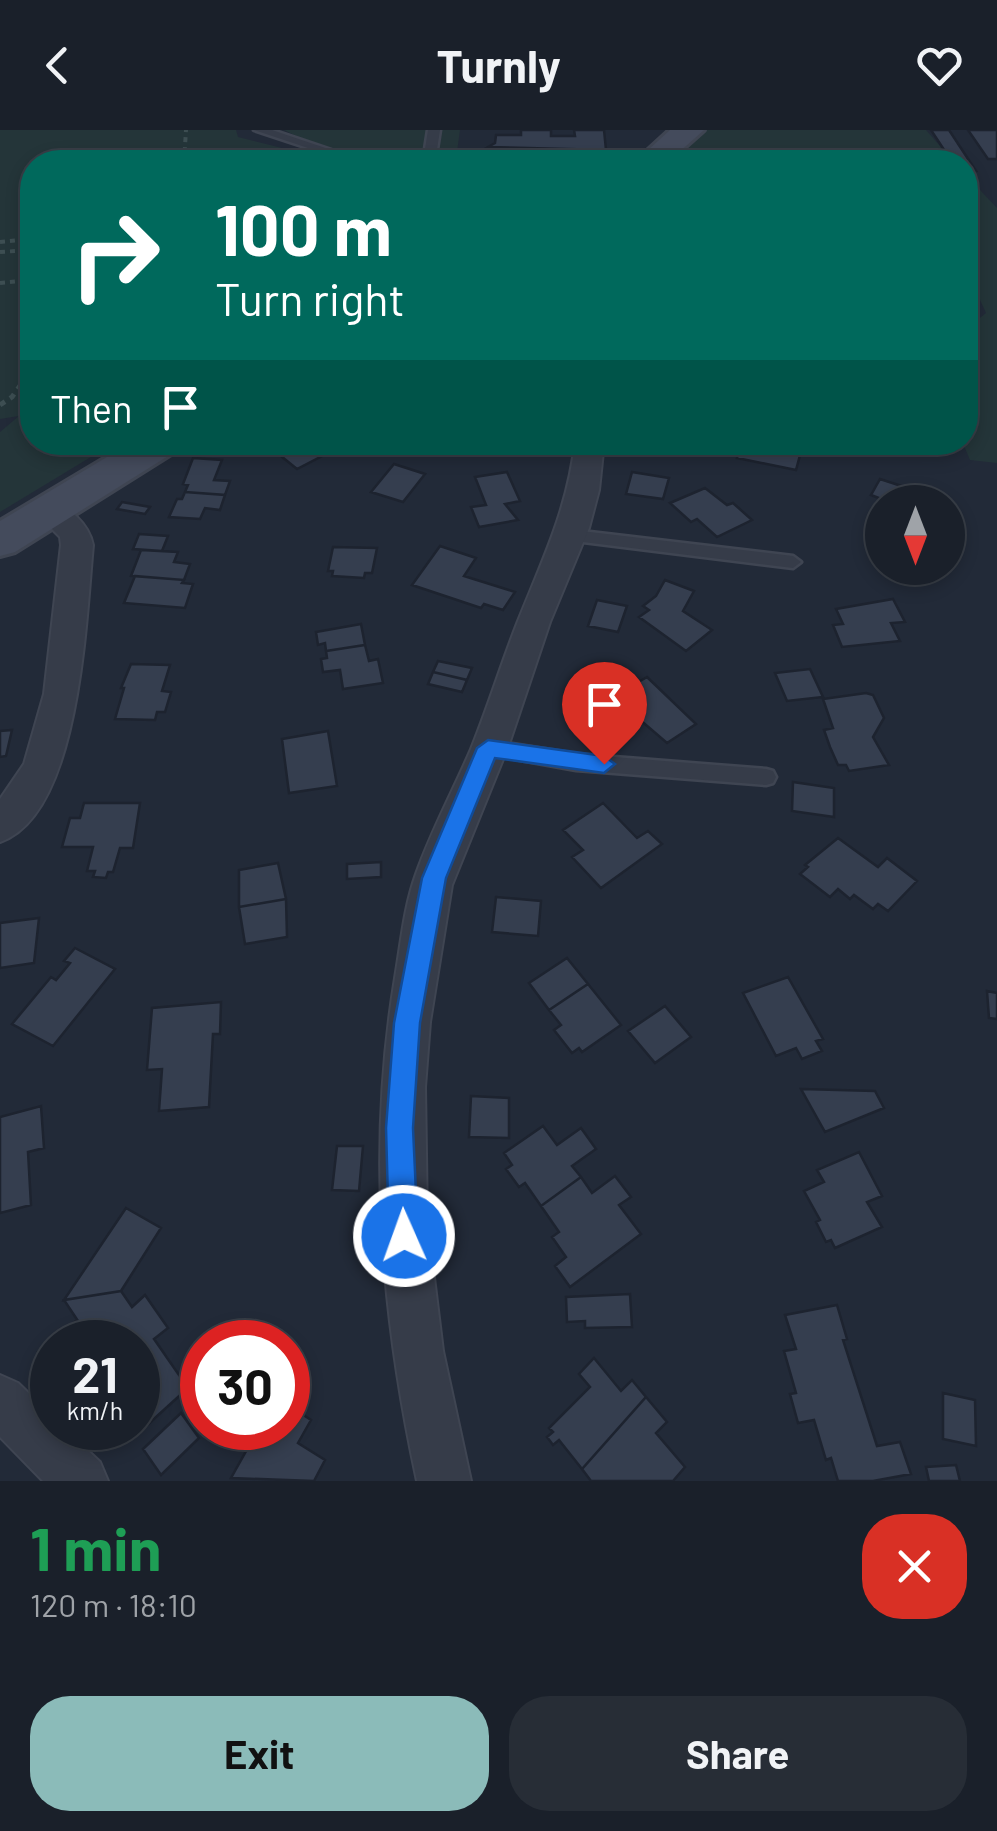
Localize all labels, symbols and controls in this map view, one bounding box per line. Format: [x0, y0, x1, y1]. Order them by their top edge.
icon: back [30, 38, 85, 93]
text: Turnly [436, 38, 561, 92]
icon: heart [912, 38, 967, 93]
text: 100 m [215, 186, 392, 270]
icon: right [50, 190, 180, 320]
text: Turn right [215, 271, 405, 325]
icon: arrive [153, 380, 208, 435]
text: Then [50, 385, 133, 431]
north arrow [865, 485, 965, 585]
map controls [865, 485, 965, 585]
pin [562, 662, 647, 765]
icon: arrive [577, 677, 632, 732]
position arrow [352, 1184, 456, 1288]
speed limit sign: 30 [180, 1320, 310, 1450]
text: 21 [72, 1343, 118, 1403]
text: km/h [67, 1395, 123, 1425]
text: 1 min [30, 1511, 161, 1583]
button: close [862, 1514, 967, 1619]
text: 120 m · 18:10 [30, 1585, 197, 1623]
button: Exit [30, 1696, 489, 1811]
button: Share [509, 1696, 967, 1811]

